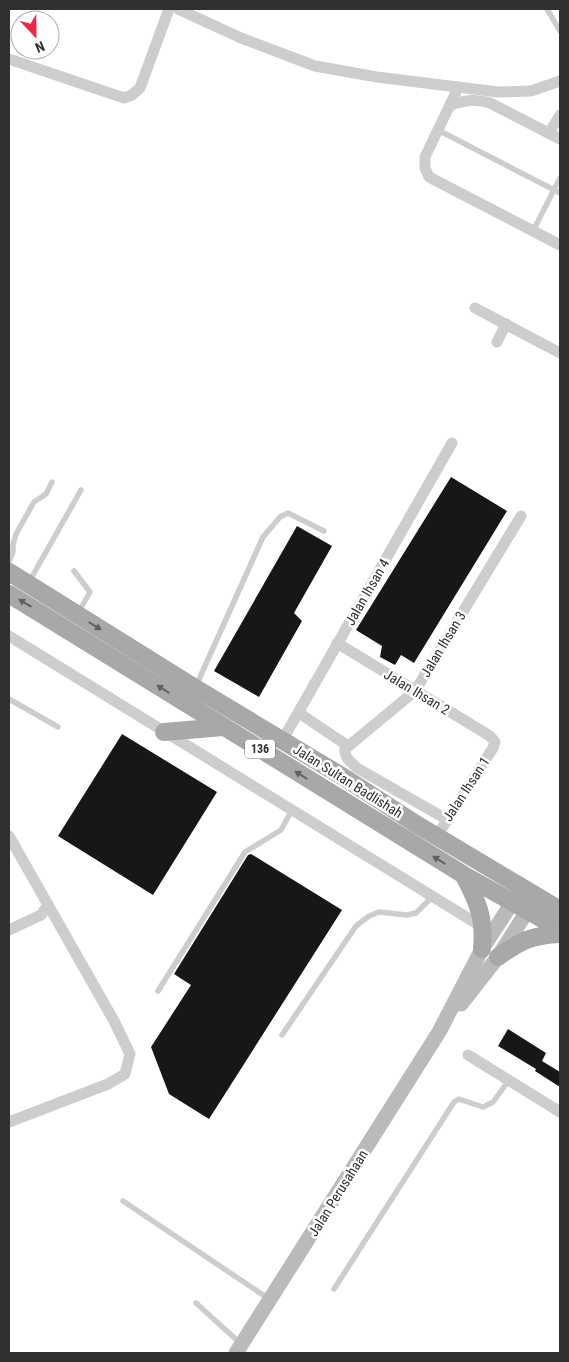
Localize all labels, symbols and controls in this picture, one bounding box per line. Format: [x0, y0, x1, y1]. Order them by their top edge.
north arrow [10, 10, 60, 60]
text: N [33, 38, 47, 56]
street label: Jalan Ihsan 4 [342, 556, 392, 628]
one-way arrow [18, 599, 31, 608]
street label: Jalan Ihsan 3 [417, 608, 469, 680]
one-way arrow [88, 621, 101, 630]
street label: Jalan Ihsan 2 [381, 666, 453, 718]
one-way arrow [157, 684, 170, 694]
road number: 136 [245, 740, 275, 759]
street label: Jalan Sultan Badlishah [290, 741, 406, 821]
street label: Jalan Ihsan 1 [439, 754, 493, 824]
one-way arrow [295, 770, 308, 779]
one-way arrow [433, 855, 446, 865]
street label: Jalan Perusahaan [305, 1147, 371, 1239]

